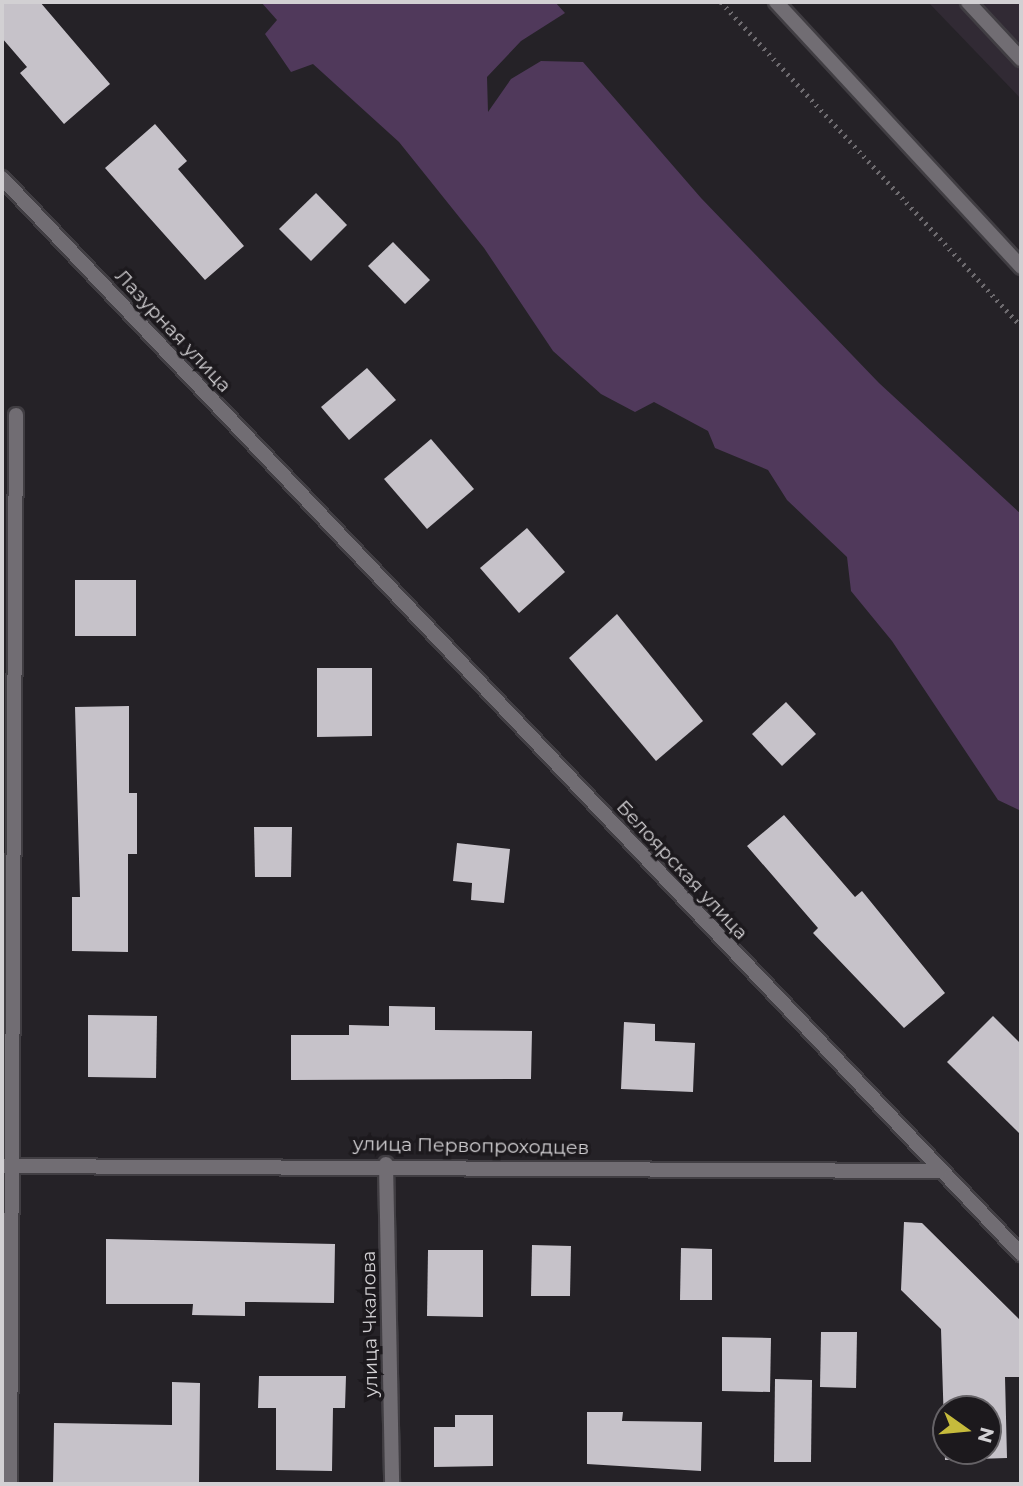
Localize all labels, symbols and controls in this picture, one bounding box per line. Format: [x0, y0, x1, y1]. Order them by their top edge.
street label: Лазурная улица [110, 265, 236, 397]
street label: Белоярская улица [612, 796, 752, 944]
street label: улица Первопроходцев [353, 1133, 589, 1159]
street label: улица Чкалова [357, 1251, 383, 1397]
north arrow [932, 1395, 1002, 1465]
text: N [973, 1425, 999, 1445]

